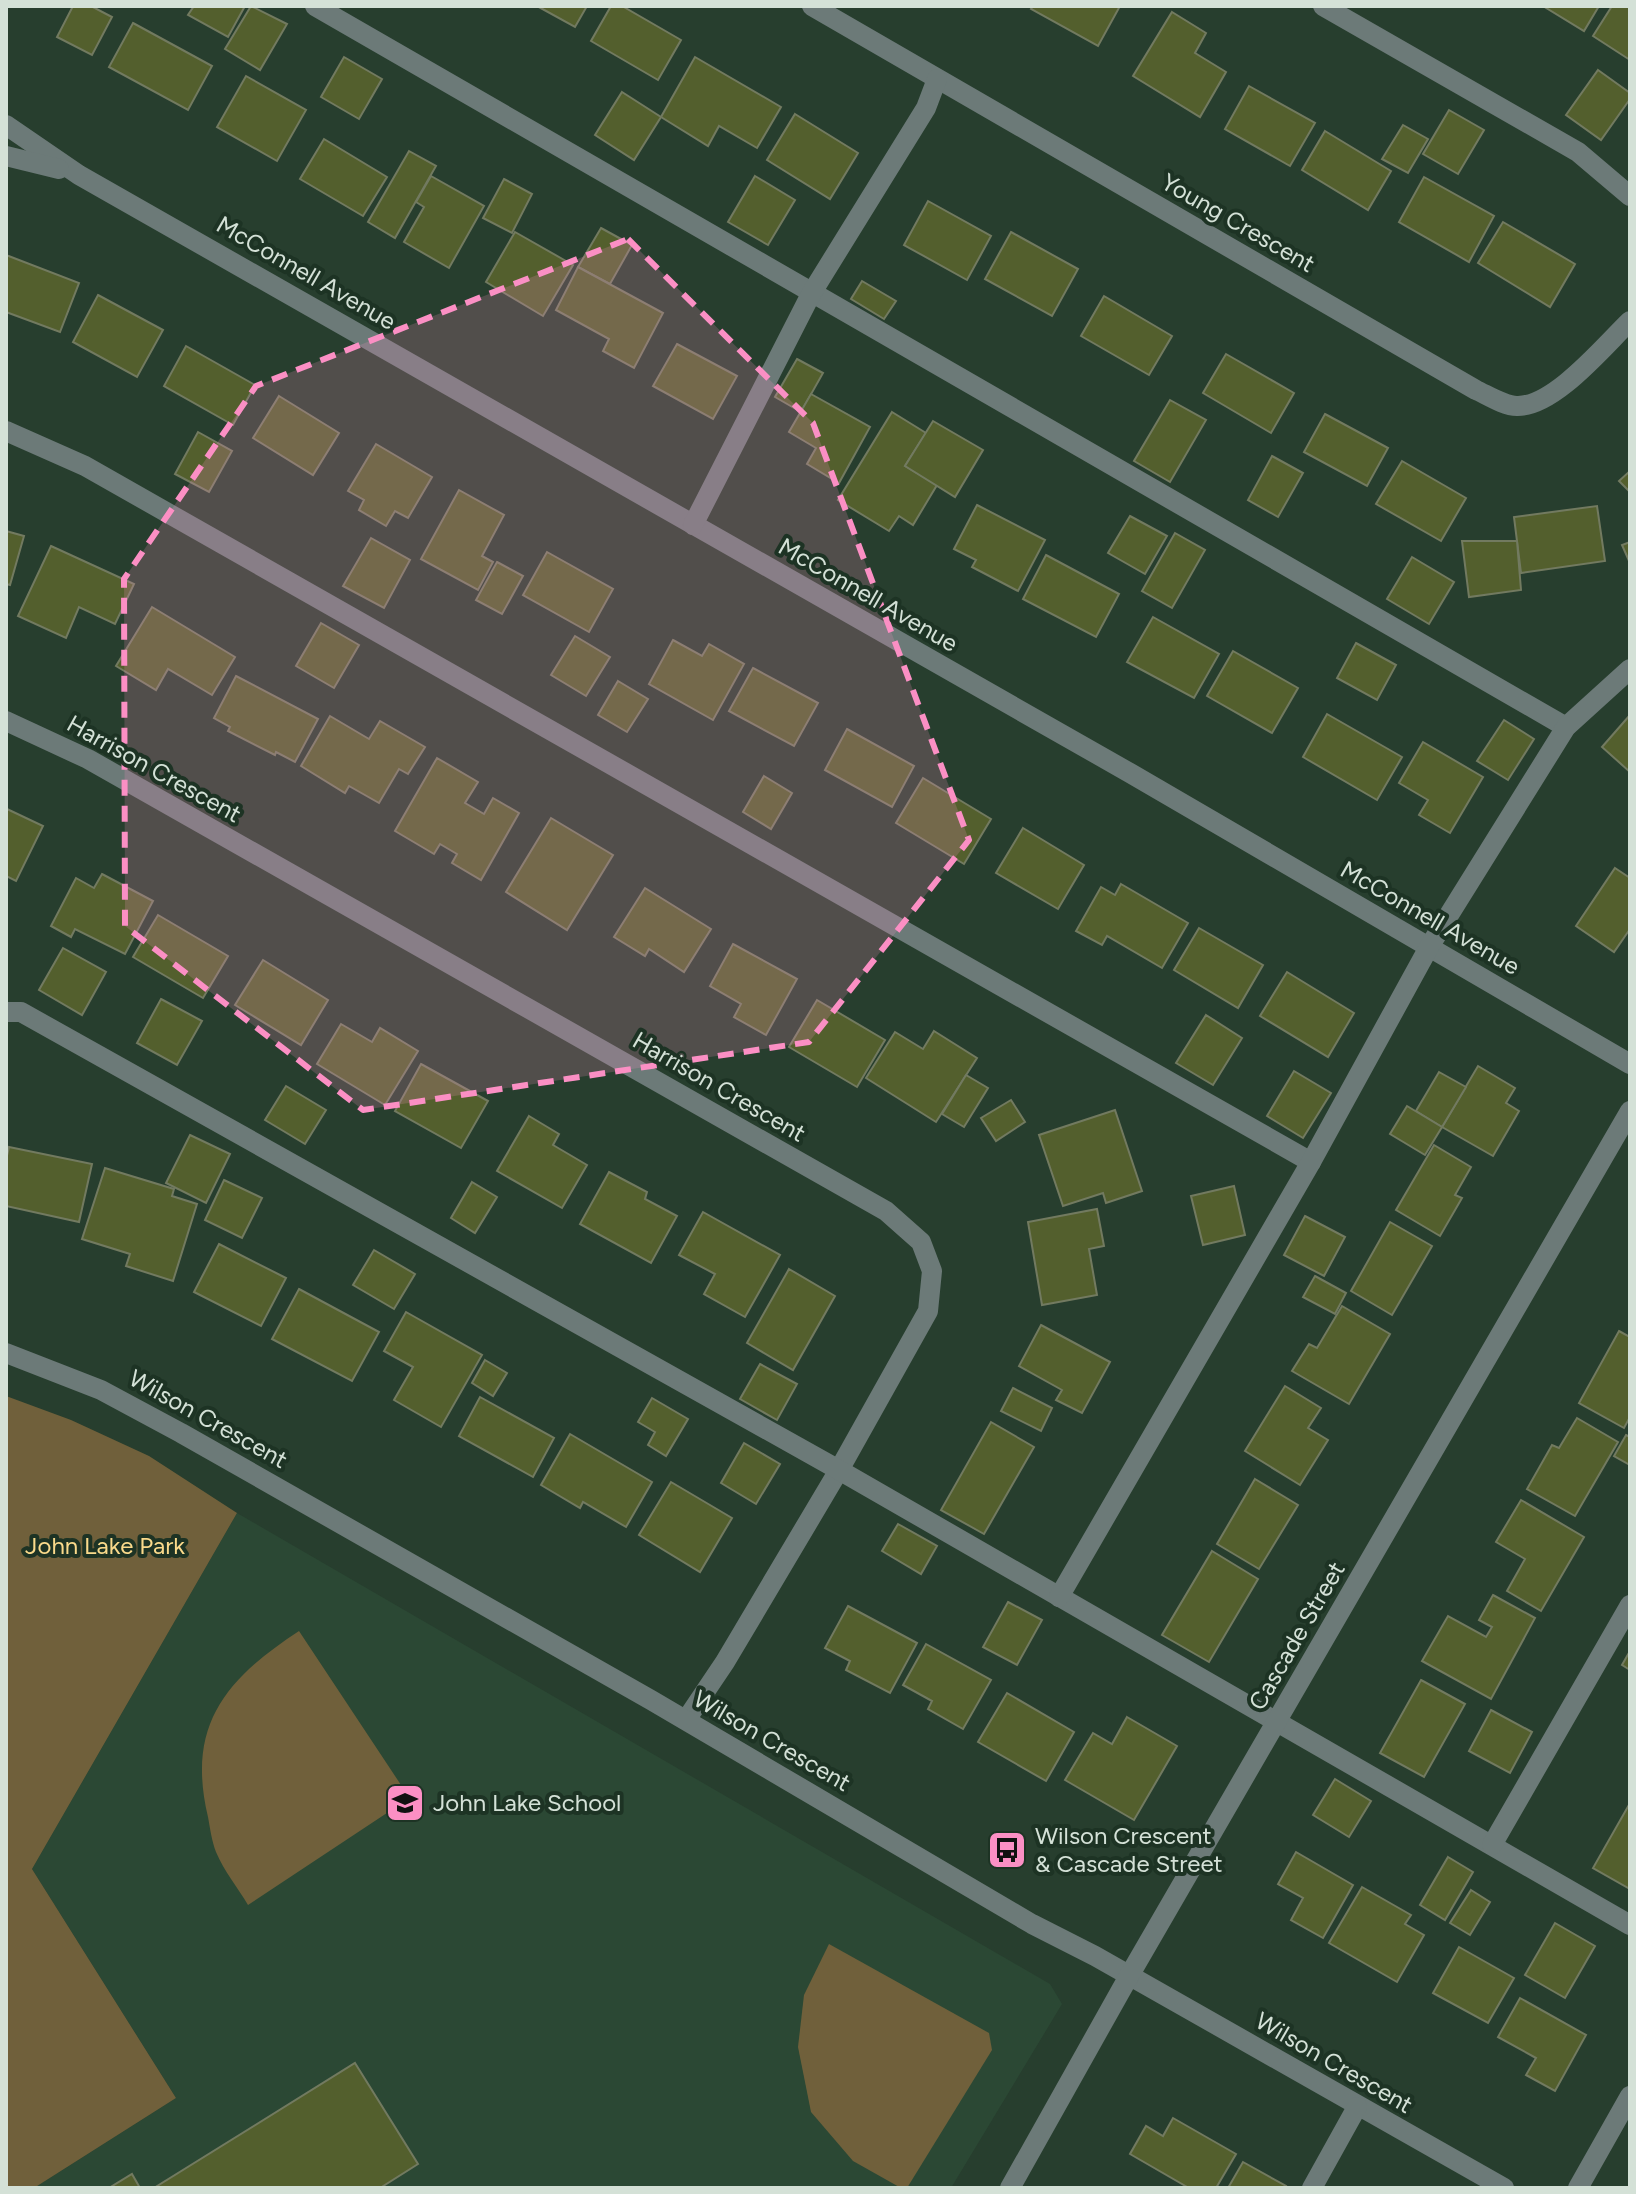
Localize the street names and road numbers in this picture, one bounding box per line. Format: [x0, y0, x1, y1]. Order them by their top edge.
street label: Young Crescent [1157, 167, 1320, 278]
street label: McConnell Avenue [212, 209, 401, 336]
street label: McConnell Avenue [774, 531, 963, 658]
street label: Harrison Crescent [62, 709, 246, 828]
street label: McConnell Avenue [1336, 854, 1525, 981]
street label: Harrison Crescent [628, 1025, 811, 1148]
street label: Wilson Crescent [124, 1363, 292, 1474]
street label: Cascade Street [1242, 1557, 1351, 1715]
street label: Wilson Crescent [689, 1684, 856, 1797]
street label: Wilson Crescent [1251, 2006, 1418, 2119]

